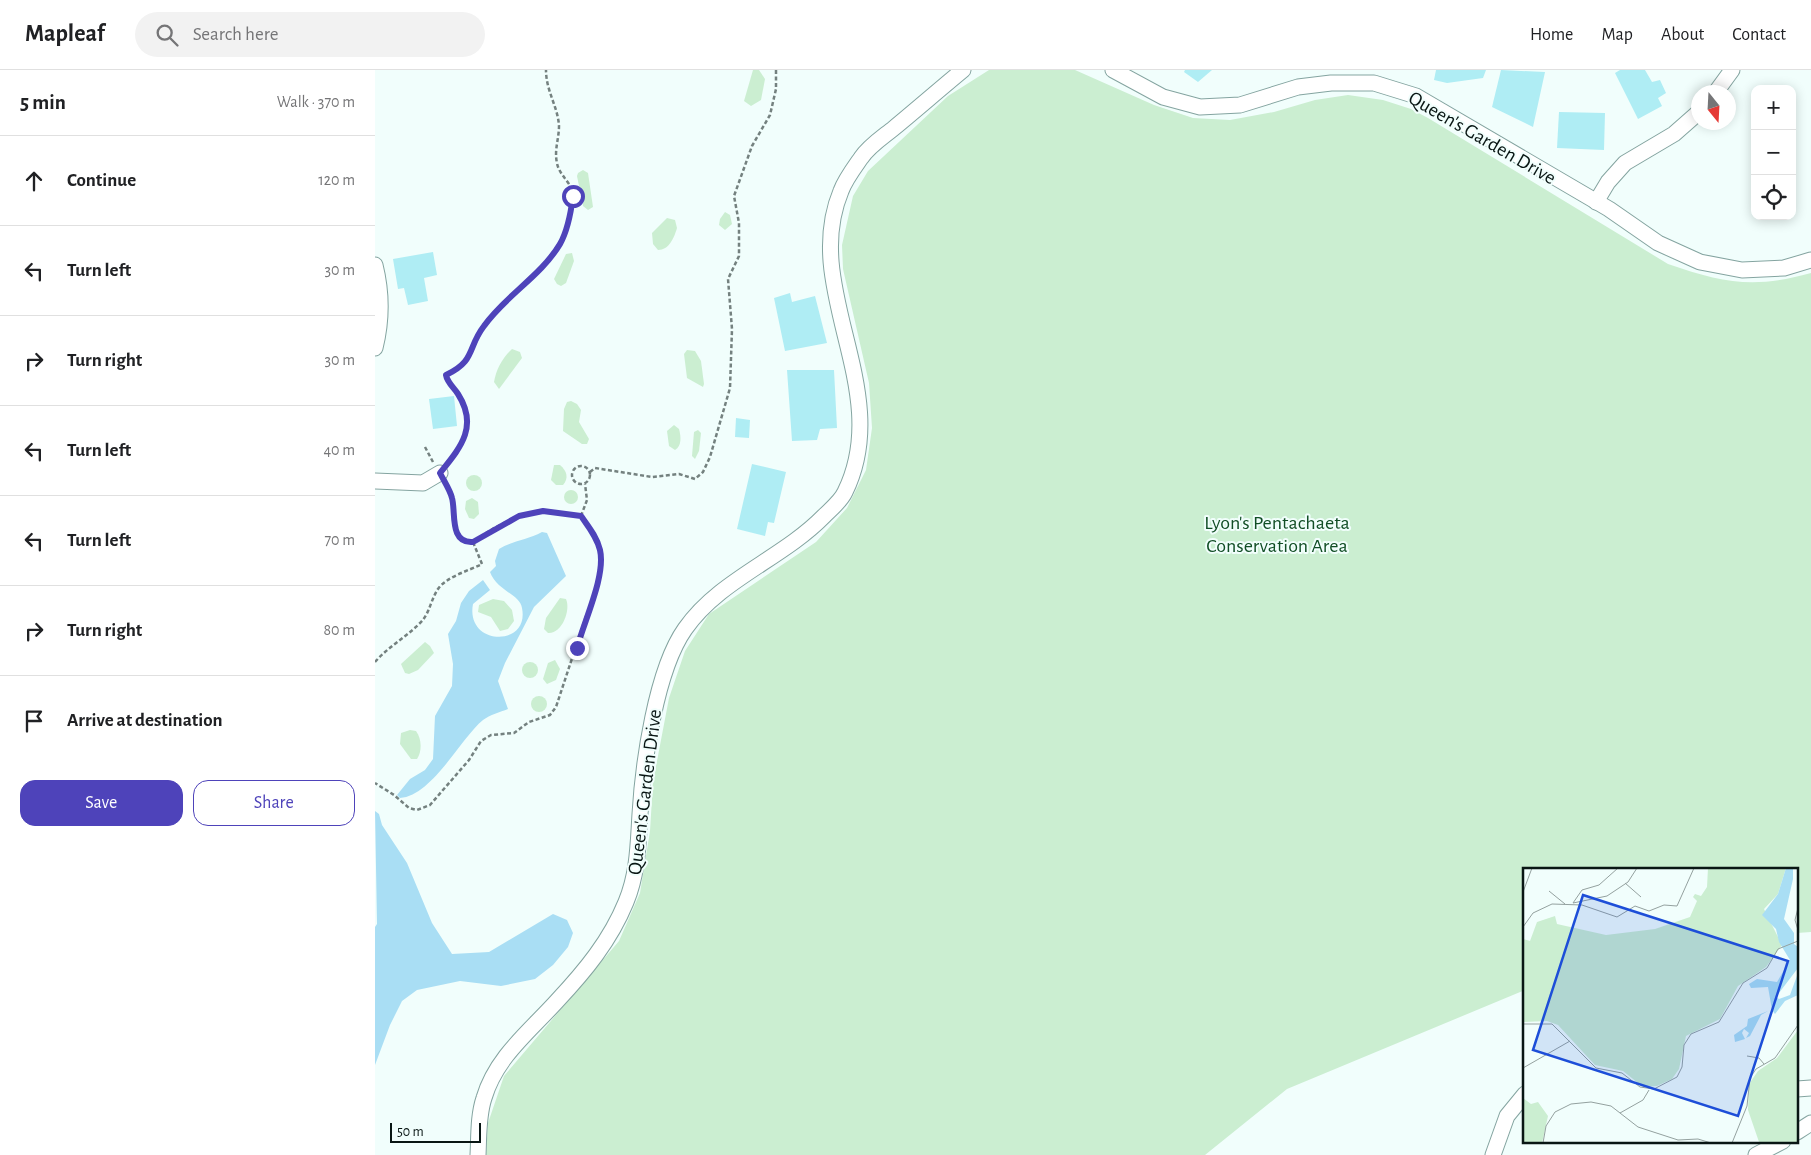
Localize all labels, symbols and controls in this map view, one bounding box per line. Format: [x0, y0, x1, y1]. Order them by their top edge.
search box [135, 12, 485, 57]
icon: search [153, 21, 181, 49]
text: Mapleaf [25, 22, 105, 46]
text: Search here [193, 25, 279, 44]
text: Home [1530, 26, 1573, 44]
text: Map [1601, 26, 1633, 44]
text: About [1661, 26, 1704, 44]
text: Contact [1732, 26, 1786, 44]
north arrow [1691, 85, 1736, 130]
map controls [1751, 85, 1796, 220]
button: + [1751, 85, 1796, 130]
street label: Queen's Garden Drive [1405, 88, 1559, 188]
text: 5 min [20, 92, 66, 113]
text: Walk · 370 m [277, 94, 355, 110]
button: − [1751, 130, 1796, 175]
icon: ahead [20, 167, 48, 195]
text: Continue [67, 171, 136, 190]
text: 120 m [318, 172, 355, 188]
button: locate [1751, 175, 1796, 220]
route start [562, 185, 585, 208]
icon: left [20, 257, 48, 285]
text: Turn left [67, 261, 131, 280]
text: 30 m [325, 262, 355, 278]
icon: right [20, 347, 48, 375]
text: Turn right [67, 351, 142, 370]
text: 30 m [325, 352, 355, 368]
icon: left [20, 437, 48, 465]
text: Turn left [67, 441, 131, 460]
text: 40 m [323, 442, 355, 458]
park label: Lyon's Pentachaeta Conservation Area [1204, 513, 1350, 556]
icon: left [20, 527, 48, 555]
text: Turn left [67, 531, 131, 550]
text: 70 m [324, 532, 355, 548]
icon: right [20, 617, 48, 645]
text: Turn right [67, 621, 142, 640]
text: 80 m [324, 622, 355, 638]
route end [566, 637, 589, 660]
icon: arrive [20, 707, 48, 735]
street label: Queen's Garden Drive [625, 708, 665, 876]
text: Arrive at destination [67, 711, 223, 730]
button: Save [20, 780, 183, 826]
button: Share [193, 780, 355, 826]
inset map [1523, 868, 1799, 1142]
scale bar [390, 1120, 481, 1143]
text: 50 m [397, 1125, 424, 1139]

